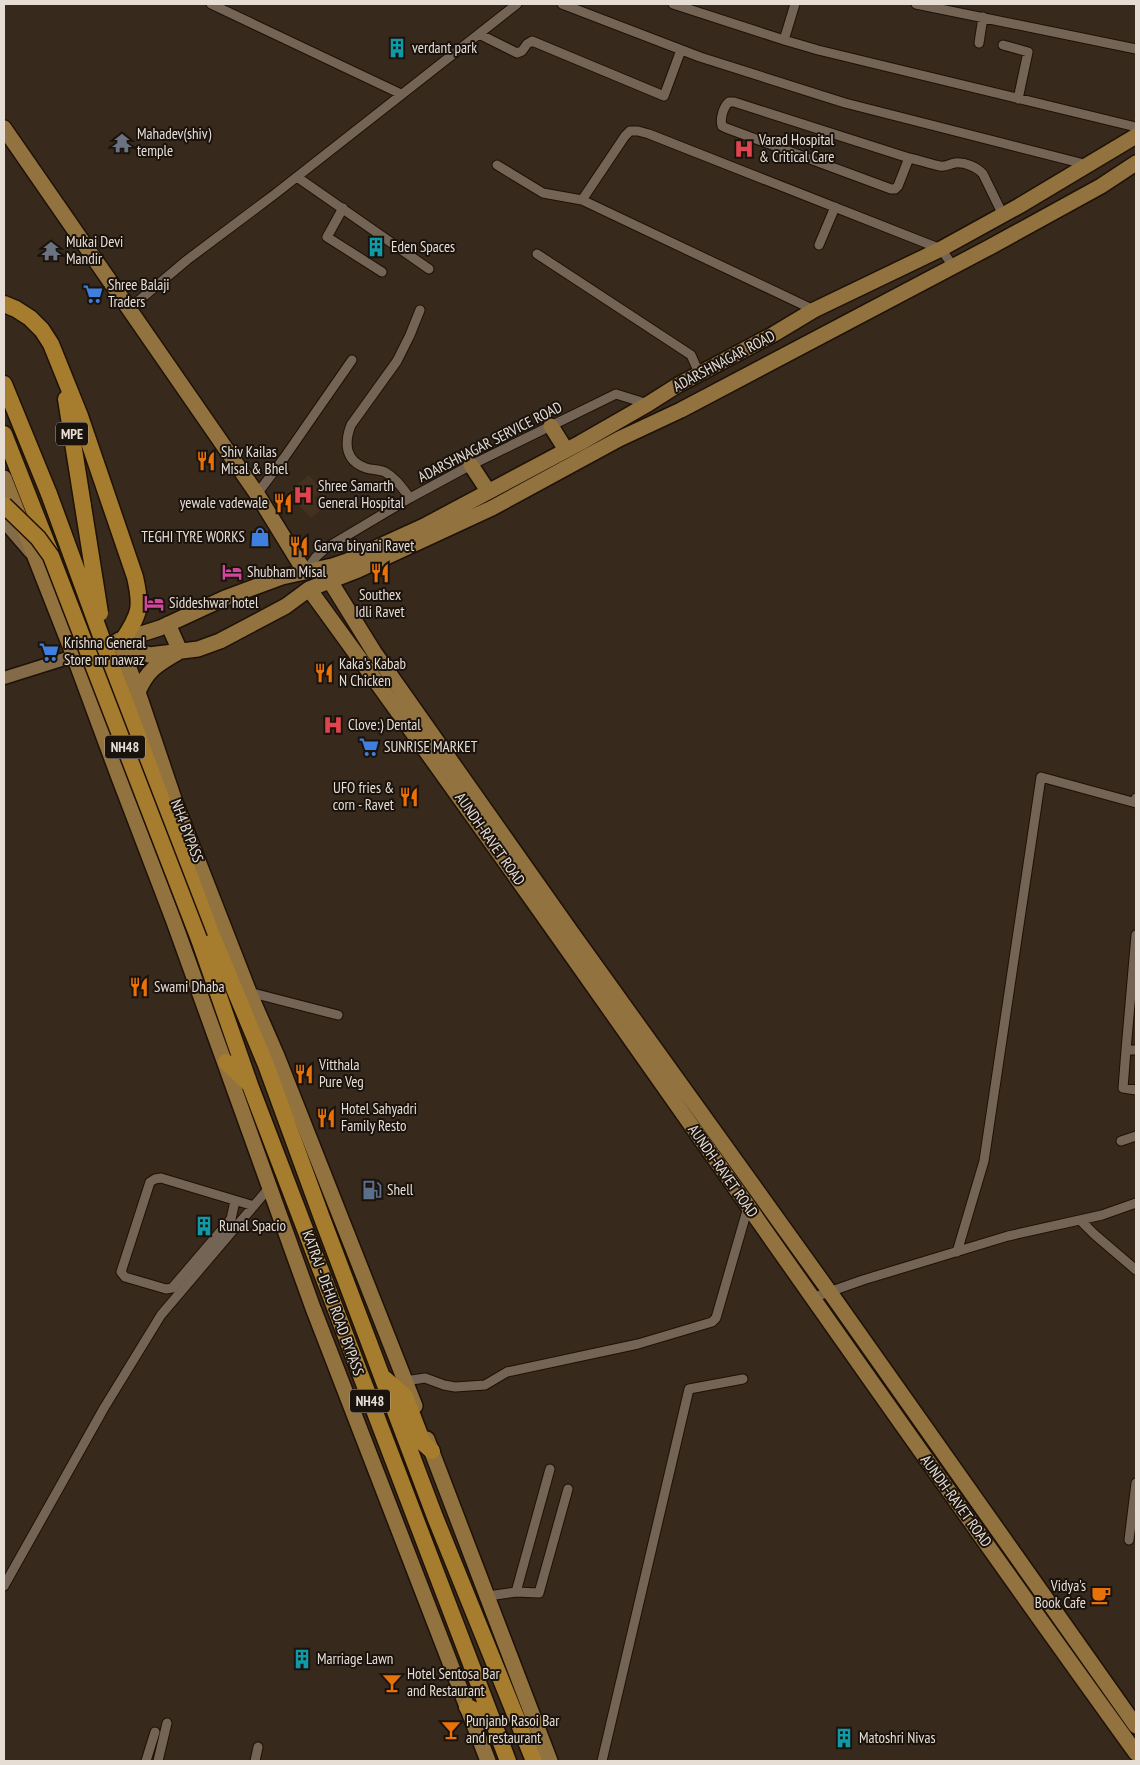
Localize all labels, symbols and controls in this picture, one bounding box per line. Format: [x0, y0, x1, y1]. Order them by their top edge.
building icon: verdant park [386, 37, 408, 59]
place label: verdant park [412, 38, 477, 57]
place label: Mahadev(shiv) temple [137, 124, 212, 160]
place label: Varad Hospital & Critical Care [758, 130, 835, 166]
temple icon: Mahadev(shiv) temple [111, 132, 133, 154]
hospital icon: Varad Hospital & Critical Care [733, 138, 755, 160]
place label: Mukai Devi Mandir [66, 232, 123, 268]
building icon: Eden Spaces [365, 236, 387, 258]
place label: Eden Spaces [391, 237, 455, 256]
temple icon: Mukai Devi Mandir [40, 240, 62, 262]
place label: Shree Balaji Traders [108, 275, 170, 311]
supermarket icon: Shree Balaji Traders [82, 283, 104, 305]
street label: ADARSHNAGAR ROAD [670, 326, 778, 395]
street label: ADARSHNAGAR SERVICE ROAD [415, 397, 565, 486]
road number: MPE [56, 422, 88, 446]
place label: Shiv Kailas Misal & Bhel [221, 442, 288, 478]
restaurant icon: Shiv Kailas Misal & Bhel [195, 450, 217, 472]
place label: Shree Samarth General Hospital [318, 476, 405, 512]
hospital icon: Shree Samarth General Hospital [292, 484, 314, 506]
restaurant icon: yewale vadewale [272, 492, 294, 514]
place label: yewale vadewale [180, 493, 268, 512]
shop icon: TEGHI TYRE WORKS [249, 526, 271, 548]
place label: TEGHI TYRE WORKS [141, 527, 245, 546]
restaurant icon: Garva biryani Ravet [288, 535, 310, 557]
place label: Garva biryani Ravet [314, 536, 414, 555]
hotel icon: Shubham Misal [221, 561, 243, 583]
place label: Shubham Misal [247, 562, 326, 581]
restaurant icon: Southex Idli Ravet [369, 562, 391, 584]
place label: Southex Idli Ravet [355, 585, 405, 621]
hotel icon: Siddeshwar hotel [143, 592, 165, 614]
place label: Siddeshwar hotel [169, 593, 259, 612]
place label: Krishna General Store mr nawaz [64, 633, 146, 669]
supermarket icon: Krishna General Store mr nawaz [38, 641, 60, 663]
place label: Kaka's Kabab N Chicken [339, 654, 406, 690]
restaurant icon: Kaka's Kabab N Chicken [313, 662, 335, 684]
hospital icon: Clove:) Dental [322, 714, 344, 736]
place label: Clove:) Dental [348, 715, 421, 734]
road number: NH48 [105, 736, 145, 759]
supermarket icon: SUNRISE MARKET [358, 736, 380, 758]
place label: SUNRISE MARKET [384, 737, 478, 756]
place label: UFO fries & corn - Ravet [333, 778, 394, 814]
restaurant icon: UFO fries & corn - Ravet [398, 786, 420, 808]
street label: AUNDH-RAVET ROAD [451, 789, 530, 889]
street label: NH4 BYPASS [167, 797, 208, 865]
restaurant icon: Swami Dhaba [128, 976, 150, 998]
place label: Swami Dhaba [154, 977, 224, 996]
place label: Vitthala Pure Veg [318, 1055, 364, 1091]
restaurant icon: Vitthala Pure Veg [293, 1063, 315, 1085]
place label: Hotel Sahyadri Family Resto [341, 1099, 417, 1135]
restaurant icon: Hotel Sahyadri Family Resto [315, 1107, 337, 1129]
street label: AUNDH-RAVET ROAD [684, 1121, 763, 1221]
fuel station icon: Shell [361, 1179, 383, 1201]
place label: Shell [387, 1180, 414, 1199]
building icon: Runal Spacio [193, 1215, 215, 1237]
place label: Runal Spacio [219, 1216, 286, 1235]
street label: KATRAJ - DEHU ROAD BYPASS [298, 1228, 369, 1378]
road number: NH48 [350, 1390, 390, 1412]
street label: AUNDH-RAVET ROAD [917, 1451, 996, 1551]
place label: Vidya's Book Cafe [1035, 1576, 1086, 1612]
cafe icon: Vidya's Book Cafe [1090, 1584, 1112, 1606]
building icon: Marriage Lawn [291, 1648, 313, 1670]
place label: Marriage Lawn [317, 1649, 393, 1668]
place label: Hotel Sentosa Bar and Restaurant [407, 1664, 500, 1700]
bar icon: Hotel Sentosa Bar and Restaurant [381, 1672, 403, 1694]
place label: Punjanb Rasoi Bar and restaurant [466, 1711, 560, 1747]
bar icon: Punjanb Rasoi Bar and restaurant [440, 1719, 462, 1741]
building icon: Matoshri Nivas [833, 1727, 855, 1749]
place label: Matoshri Nivas [859, 1728, 935, 1747]

